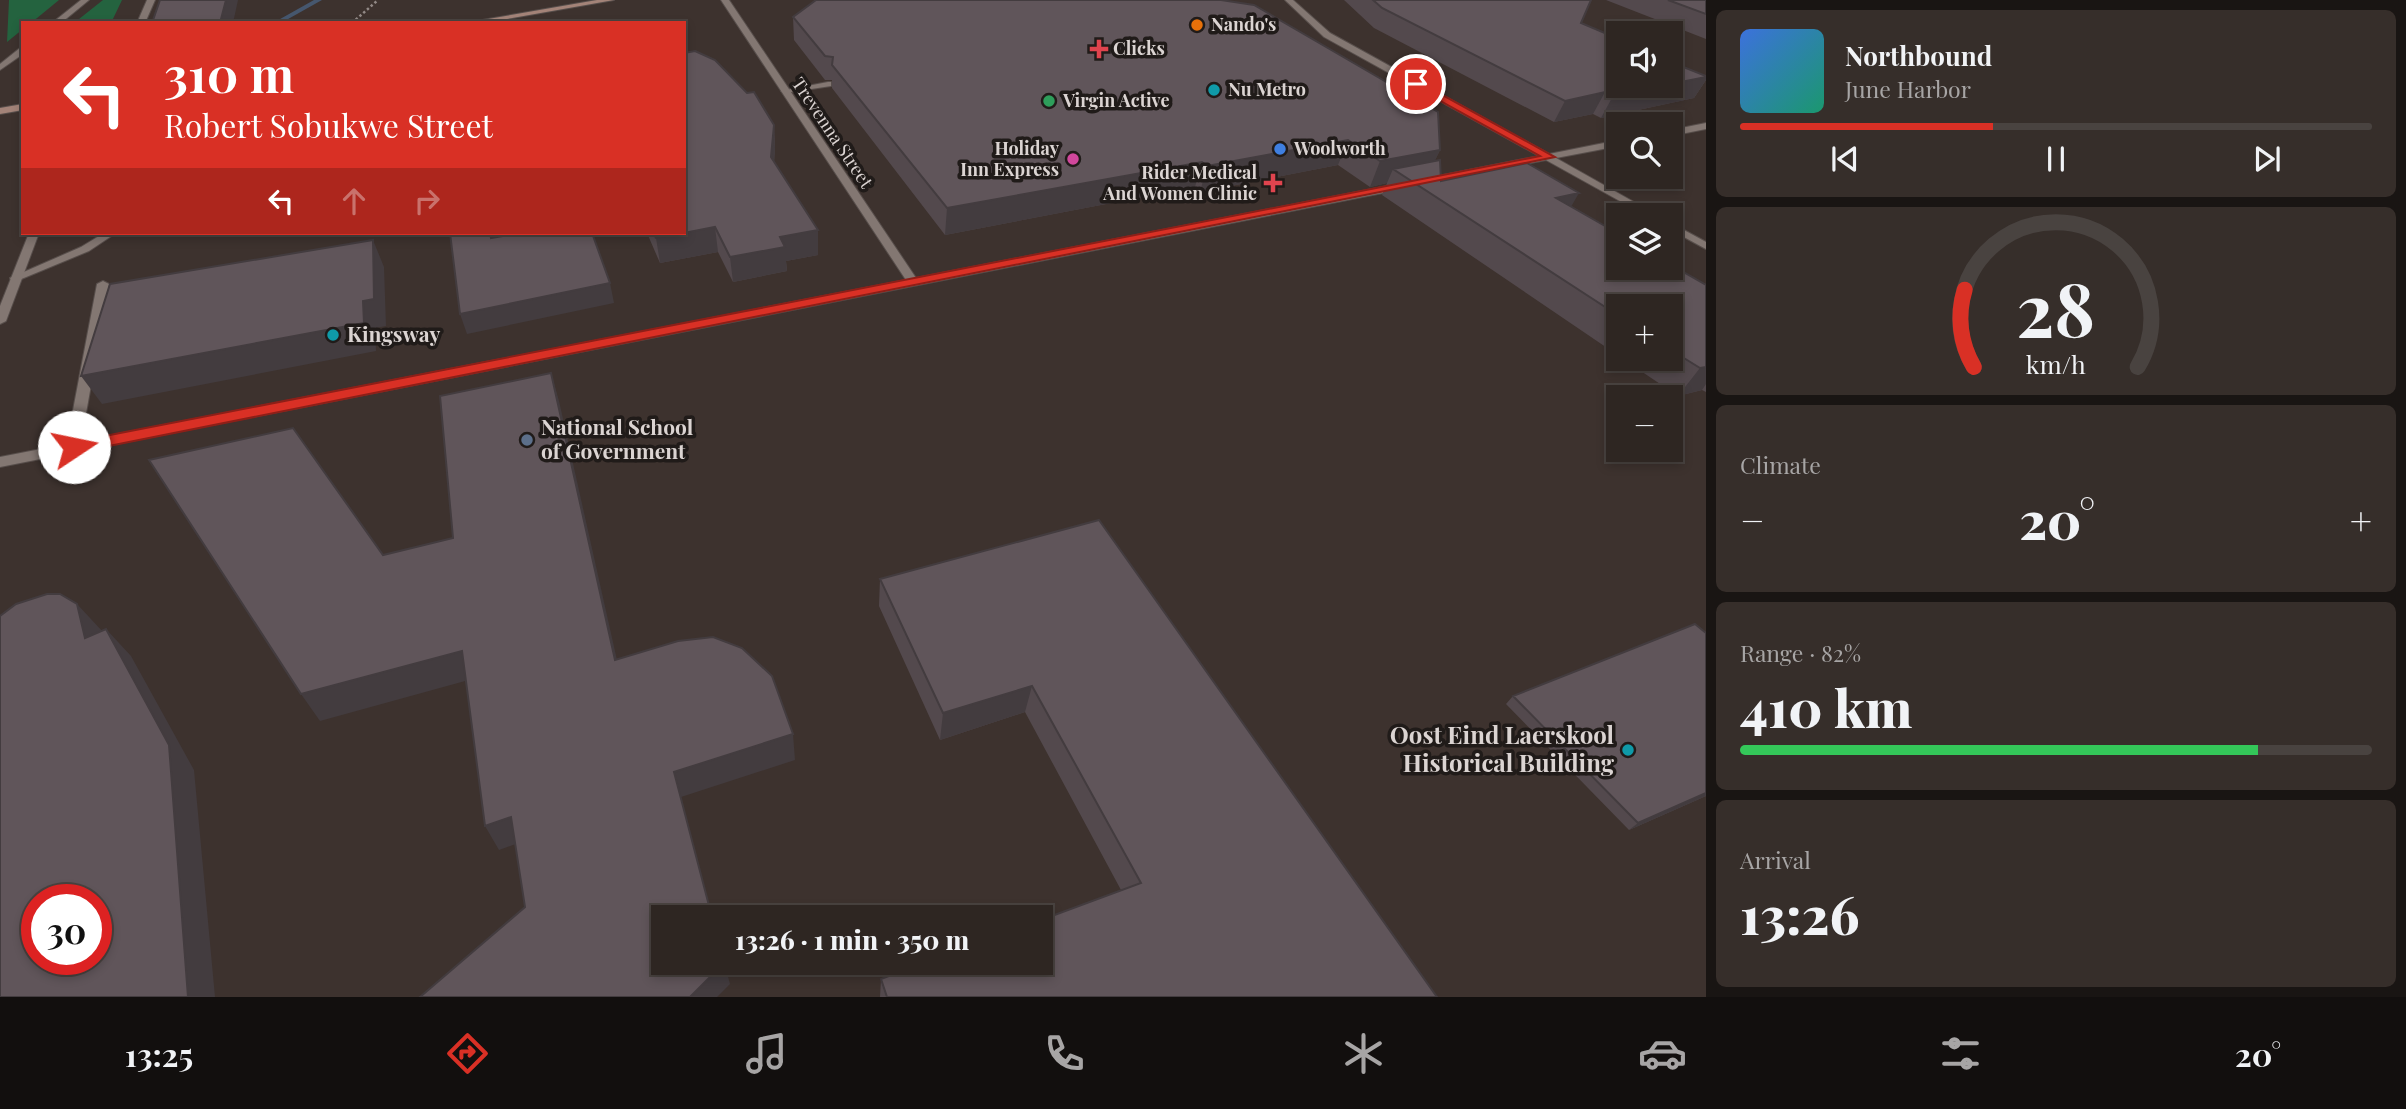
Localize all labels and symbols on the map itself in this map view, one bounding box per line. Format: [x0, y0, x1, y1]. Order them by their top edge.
place label: Nando's [1211, 12, 1276, 36]
marker: Nando's [1189, 17, 1205, 33]
place label: Clicks [1113, 36, 1165, 60]
marker: Clicks [1091, 41, 1107, 57]
pin [1386, 54, 1446, 114]
street label: Trevenna Street [787, 72, 879, 193]
place label: Nu Metro [1228, 77, 1306, 101]
marker: Nu Metro [1206, 82, 1222, 98]
place label: Virgin Active [1062, 88, 1170, 112]
marker: Virgin Active [1041, 93, 1057, 109]
place label: Holiday Inn Express [960, 136, 1060, 181]
place label: Woolworth [1293, 136, 1386, 160]
marker: Woolworth [1272, 141, 1288, 157]
marker: Holiday Inn Express [1065, 151, 1081, 167]
place label: Rider Medical And Women Clinic [1102, 160, 1257, 205]
marker: Rider Medical And Women Clinic [1263, 173, 1283, 193]
place label: Kingsway [347, 319, 440, 347]
marker: Kingsway [325, 327, 341, 343]
position arrow [37, 410, 111, 484]
place label: National School of Government [541, 412, 694, 464]
marker: National School of Government [519, 432, 535, 448]
place label: Oost Eind Laerskool Historical Building [1390, 718, 1615, 778]
marker: Oost Eind Laerskool Historical Building [1620, 742, 1636, 758]
speed limit sign: 30 [21, 884, 112, 975]

